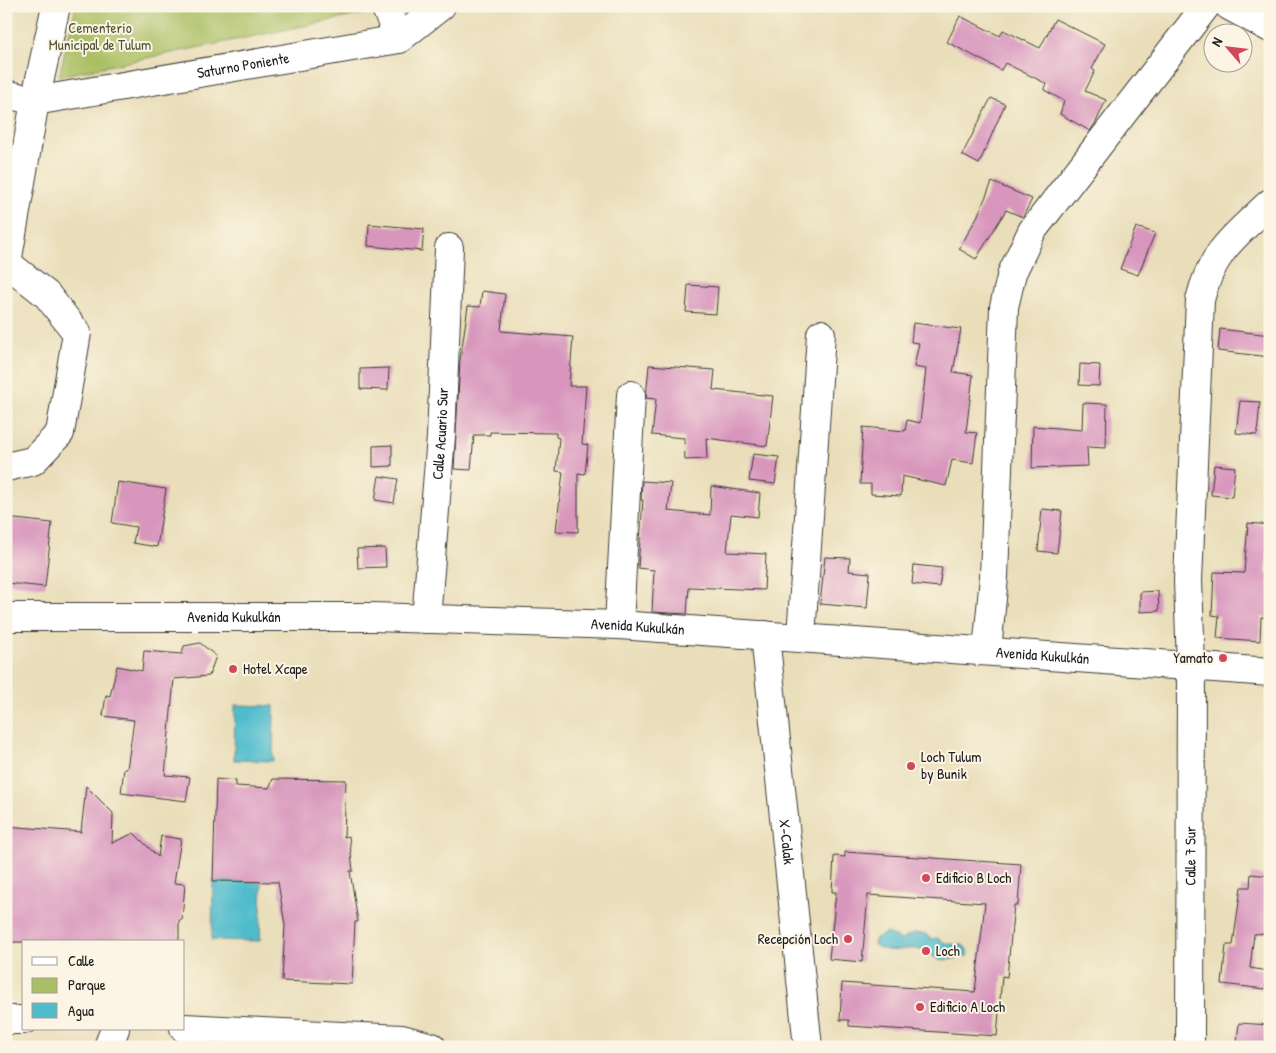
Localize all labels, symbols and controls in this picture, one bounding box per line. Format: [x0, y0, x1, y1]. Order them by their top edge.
park label: Cementerio Municipal de Tulum [49, 17, 151, 55]
north arrow [1204, 22, 1254, 72]
text: N [1206, 33, 1226, 49]
street label: Saturno Poniente [195, 47, 291, 83]
street label: Calle Acuario Sur [427, 387, 453, 481]
street label: Avenida Kukulkán [187, 606, 281, 627]
street label: Avenida Kukulkán [591, 613, 686, 640]
street label: Avenida Kukulkán [995, 641, 1091, 669]
place label: Yamato [1173, 647, 1213, 668]
marker: Yamato [1217, 652, 1229, 664]
place label: Hotel Xcape [243, 658, 308, 679]
marker: Hotel Xcape [227, 663, 239, 675]
place label: Loch Tulum by Bunik [921, 746, 981, 784]
marker: Loch Tulum by Bunik [905, 760, 917, 772]
street label: X-Calak [774, 818, 800, 865]
street label: Calle 7 Sur [1179, 826, 1201, 886]
place label: Edificio B Loch [936, 867, 1011, 888]
marker: Edificio B Loch [920, 872, 932, 884]
place label: Recepción Loch [758, 928, 838, 949]
marker: Recepción Loch [842, 933, 854, 945]
legend [22, 940, 185, 1030]
place label: Loch [936, 940, 960, 961]
marker: Loch [920, 945, 932, 957]
text: Calle [68, 950, 95, 971]
text: Parque [68, 974, 106, 995]
place label: Edificio A Loch [930, 996, 1005, 1017]
text: Agua [68, 1000, 94, 1021]
marker: Edificio A Loch [914, 1001, 926, 1013]

